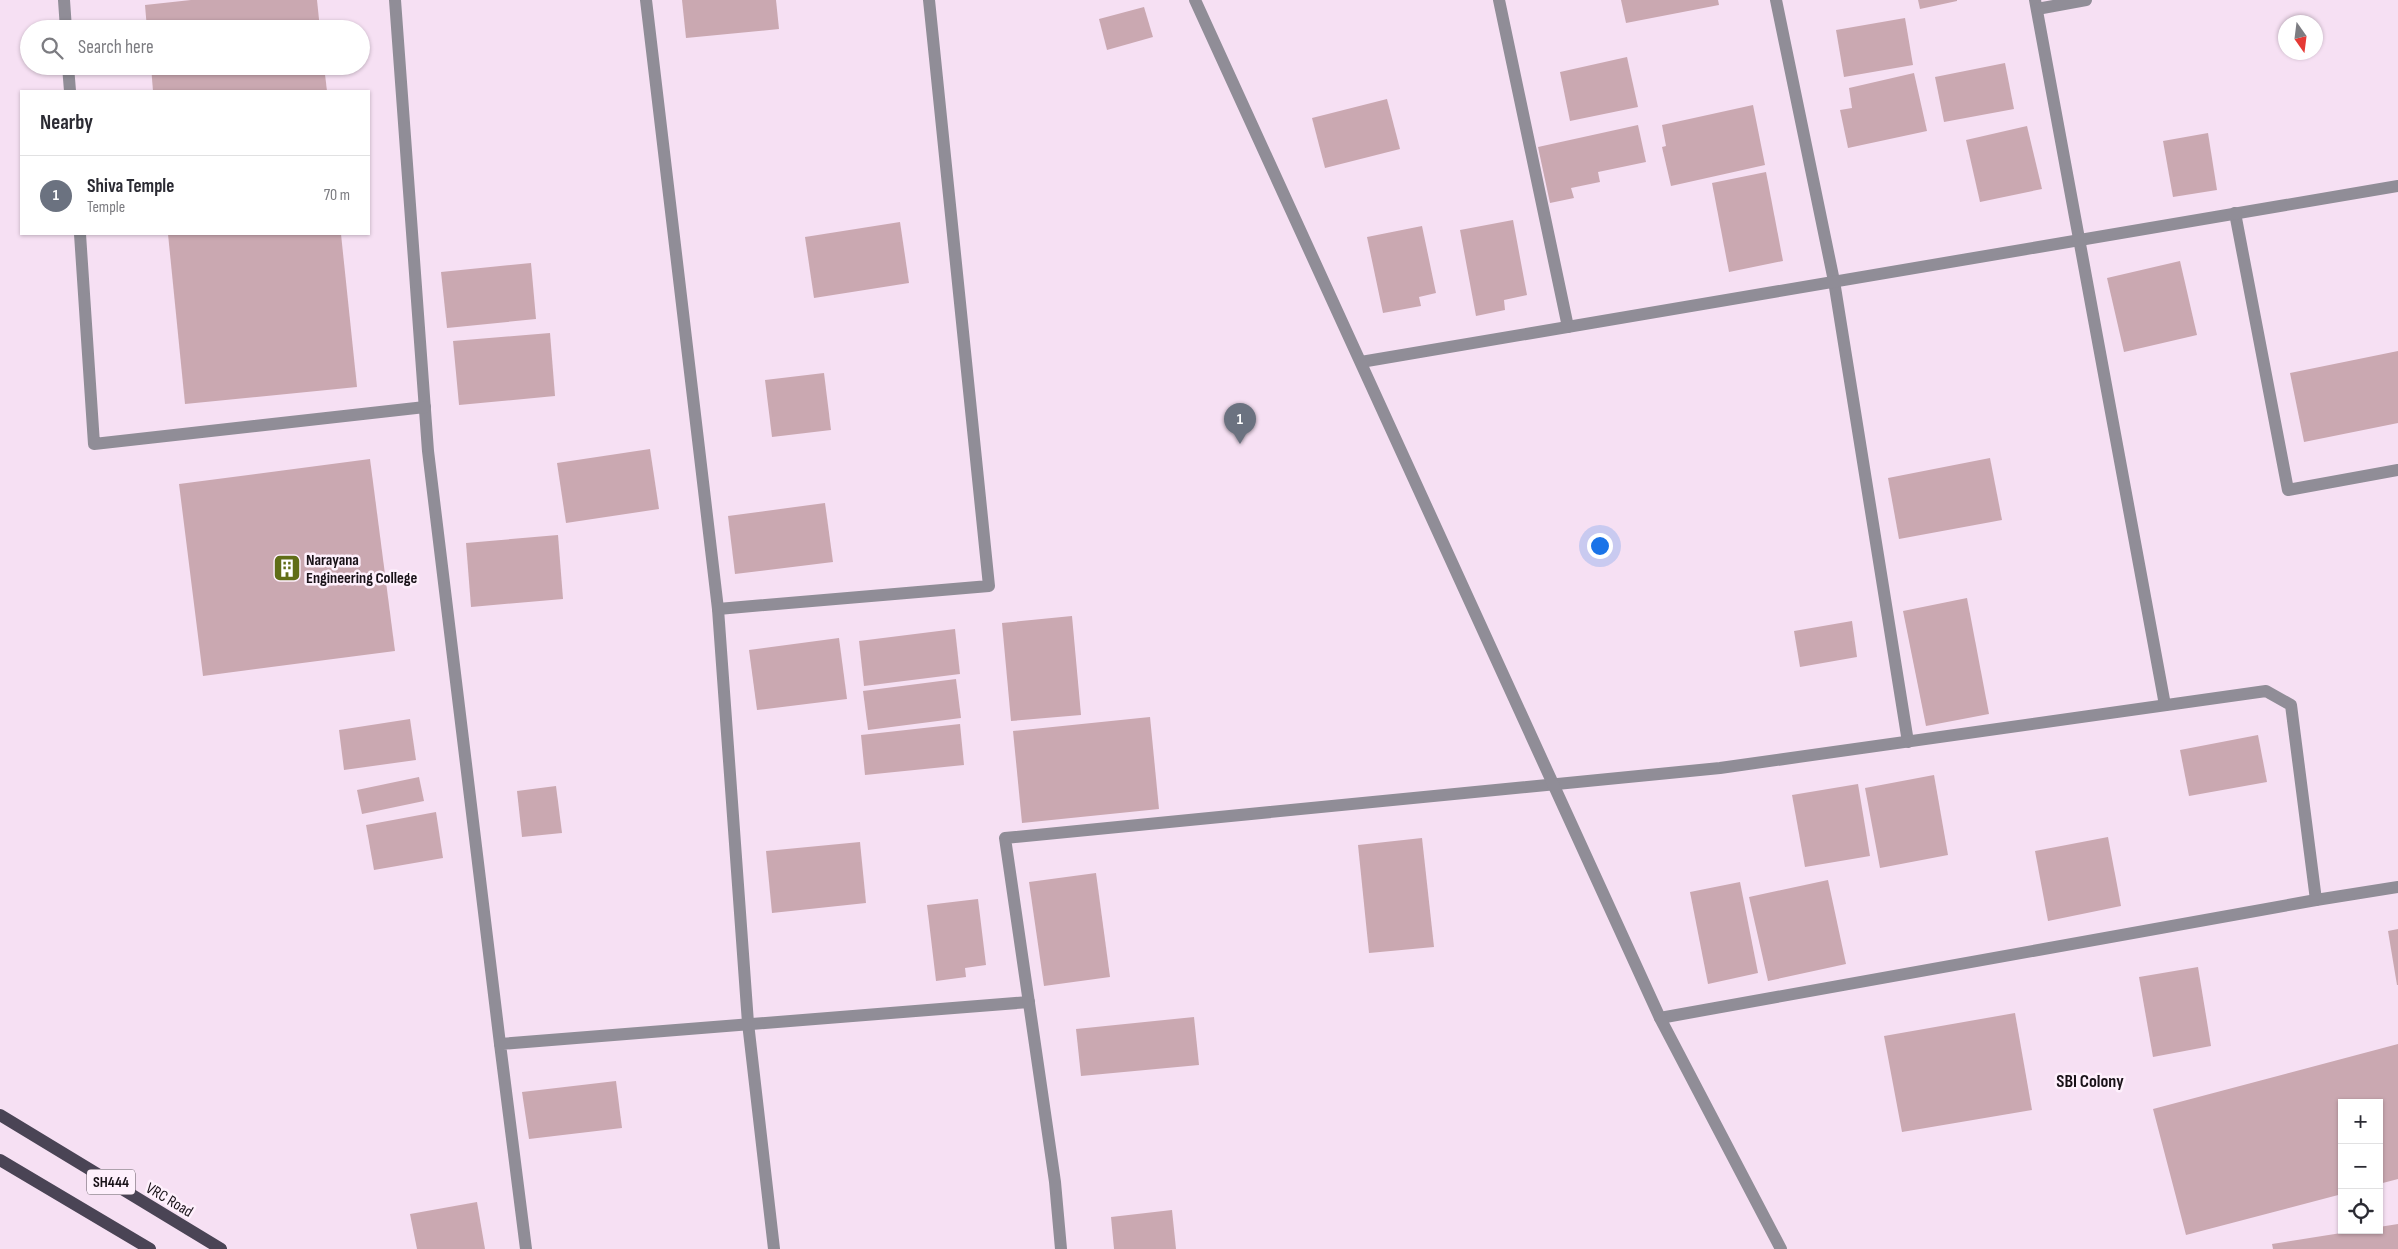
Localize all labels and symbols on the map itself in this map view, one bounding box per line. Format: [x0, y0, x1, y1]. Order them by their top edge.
north arrow [2278, 15, 2323, 60]
pin: 1 [1224, 403, 1256, 444]
your location [1587, 533, 1613, 559]
place label: Narayana Engineering College [306, 551, 417, 588]
building icon: Narayana Engineering College [272, 553, 302, 583]
district label: SBI Colony [2056, 1071, 2124, 1092]
road number: SH444 [87, 1170, 135, 1194]
street label: VRC Road [142, 1179, 196, 1222]

